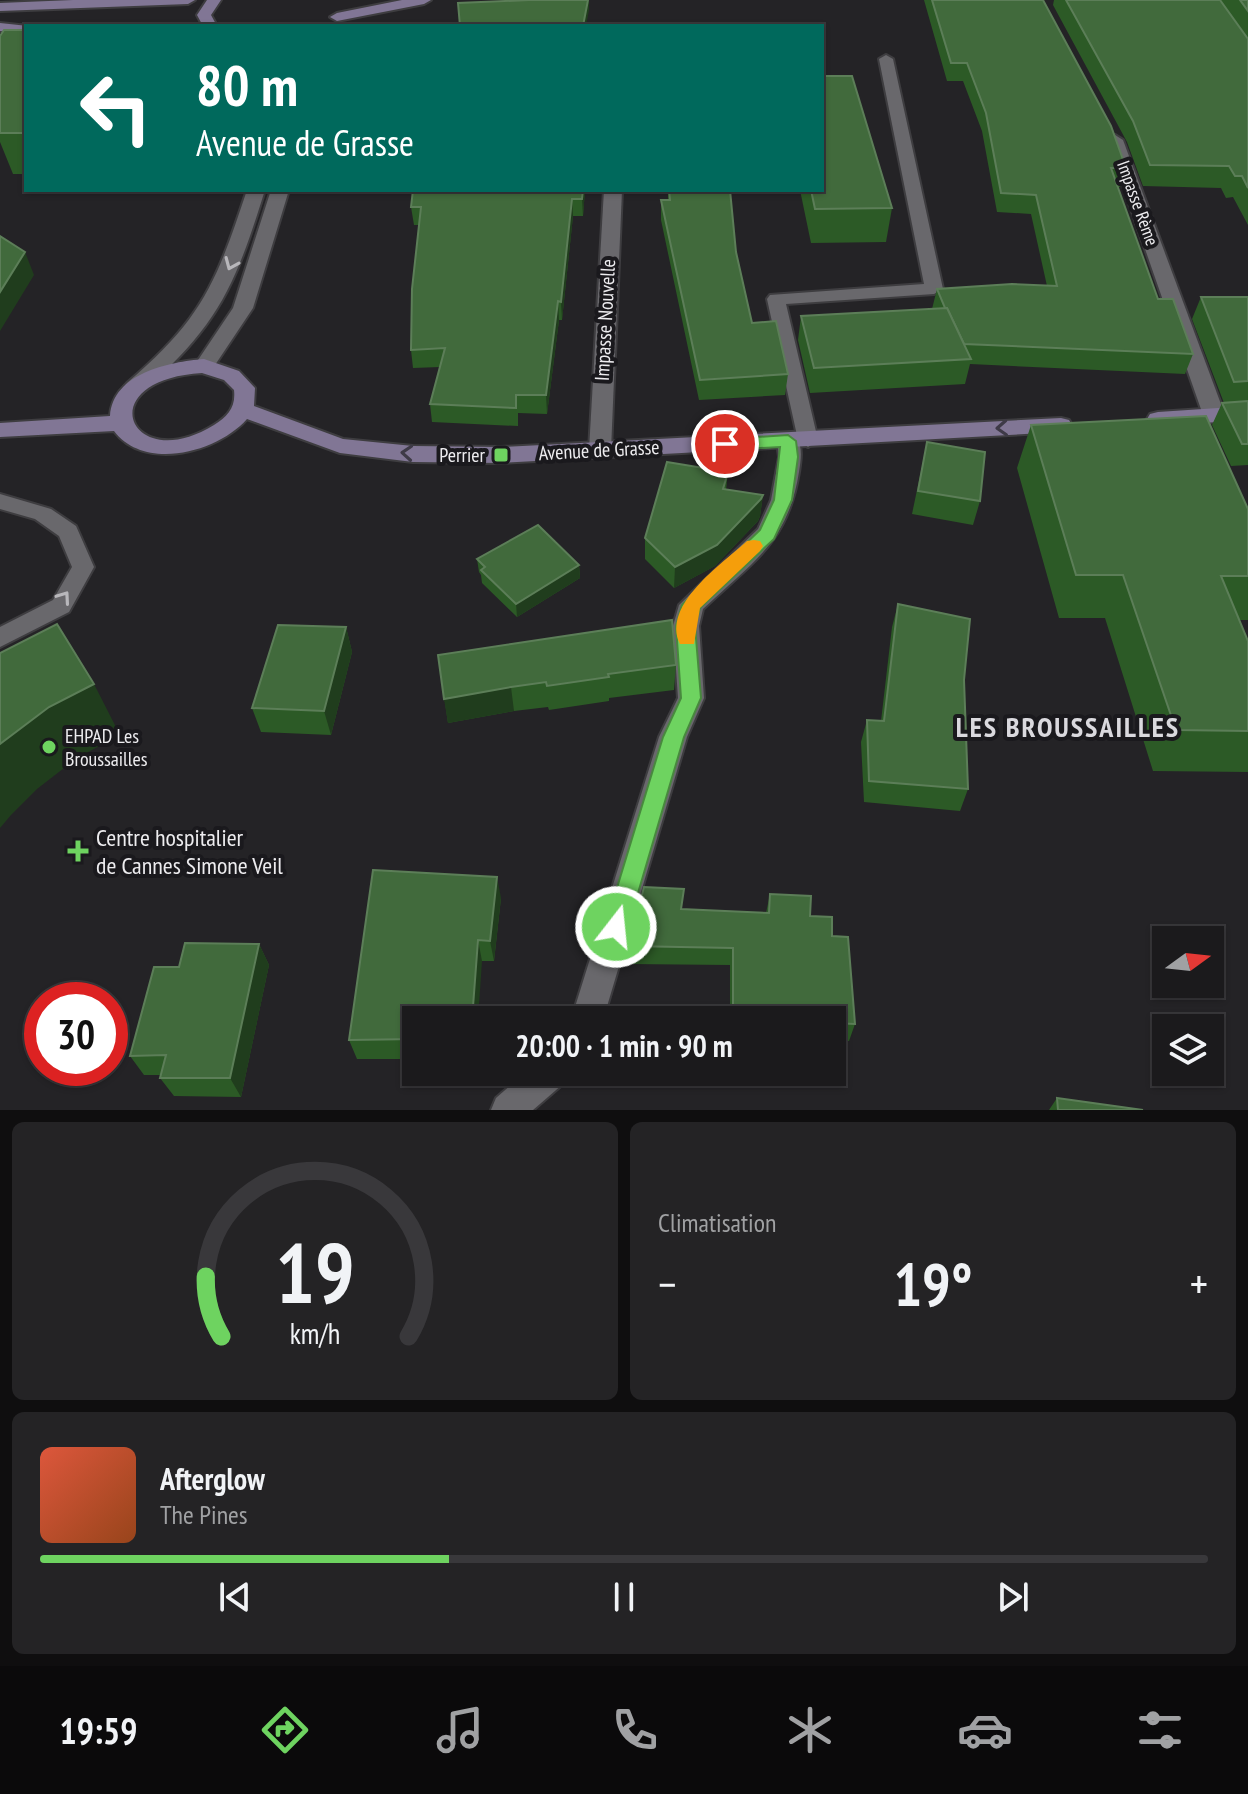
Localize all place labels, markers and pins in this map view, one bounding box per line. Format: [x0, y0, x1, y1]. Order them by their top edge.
pin [691, 410, 759, 478]
place label: Perrier [439, 442, 486, 468]
marker: Perrier [492, 446, 510, 464]
place label: EHPAD Les Broussailles [65, 723, 148, 772]
marker: EHPAD Les Broussailles [40, 738, 58, 756]
place label: Centre hospitalier de Cannes Simone Veil [96, 822, 283, 881]
marker: Centre hospitalier de Cannes Simone Veil [67, 840, 89, 862]

